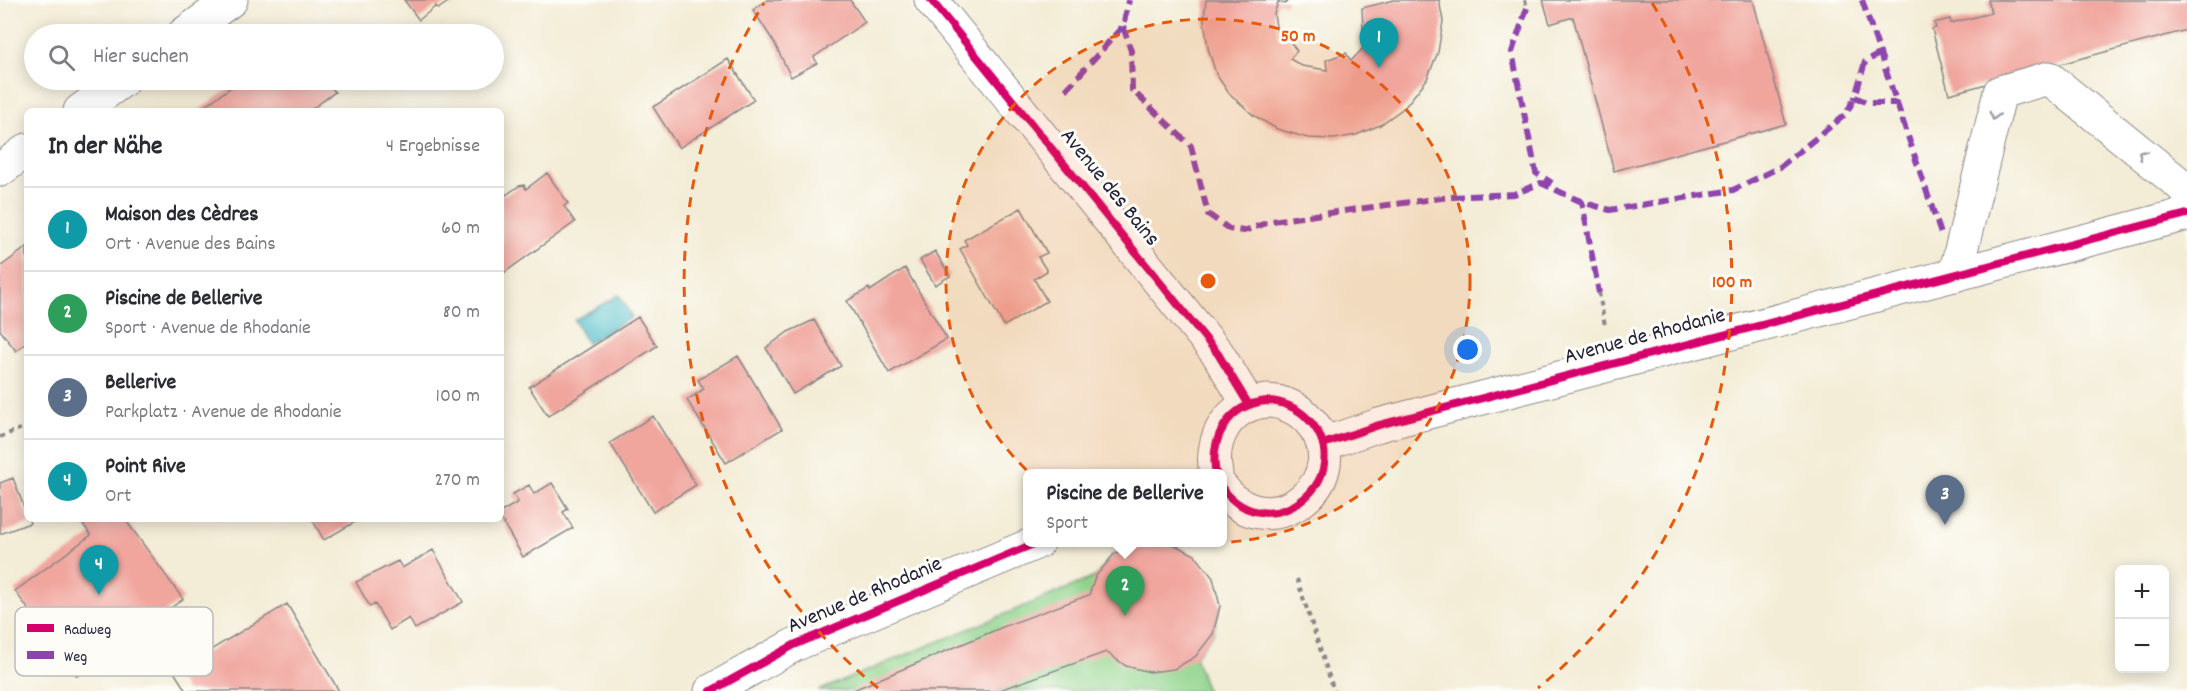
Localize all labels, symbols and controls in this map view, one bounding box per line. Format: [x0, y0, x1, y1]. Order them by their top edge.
pin: 1 [1360, 19, 1398, 68]
search box [24, 24, 504, 90]
text: 50 m [1281, 25, 1315, 50]
icon: search [45, 41, 78, 74]
text: Hier suchen [93, 42, 189, 73]
one-way arrow [1989, 111, 2002, 121]
street label: Avenue des Bains [1052, 122, 1166, 254]
text: In der Nähe [48, 129, 162, 166]
text: 4 Ergebnisse [386, 133, 480, 161]
one-way arrow [2137, 150, 2148, 161]
text: Maison des Cèdres [105, 200, 259, 231]
text: 1 [65, 215, 70, 243]
text: 60 m [441, 215, 480, 243]
text: Ort · Avenue des Bains [105, 231, 276, 259]
centre of rings [1198, 271, 1218, 291]
text: 100 m [1712, 271, 1752, 296]
text: Piscine de Bellerive [105, 284, 262, 315]
text: 2 [63, 299, 72, 327]
text: 80 m [443, 299, 480, 327]
street label: Avenue de Rhodanie [1561, 301, 1729, 373]
text: Sport · Avenue de Rhodanie [105, 315, 311, 343]
your location [1453, 335, 1482, 364]
text: Bellerive [105, 368, 176, 399]
text: 3 [63, 383, 72, 411]
text: 100 m [436, 383, 480, 411]
text: Parkplatz · Avenue de Rhodanie [105, 399, 341, 427]
text: Point Rive [105, 452, 186, 483]
text: 4 [63, 467, 72, 495]
text: 270 m [434, 467, 480, 495]
popup [1023, 469, 1227, 547]
pin: 3 [1926, 476, 1964, 525]
text: Piscine de Bellerive [1046, 479, 1204, 510]
text: Ort [105, 483, 131, 511]
text: Sport [1046, 510, 1088, 538]
pin: 4 [80, 546, 118, 595]
street label: Avenue de Rhodanie [783, 549, 947, 643]
map controls [2115, 565, 2169, 673]
button: + [2115, 565, 2169, 619]
pin: 2 [1106, 566, 1144, 616]
legend [15, 607, 213, 676]
text: Radweg [64, 619, 111, 642]
button: − [2115, 619, 2169, 673]
text: Weg [64, 646, 87, 669]

